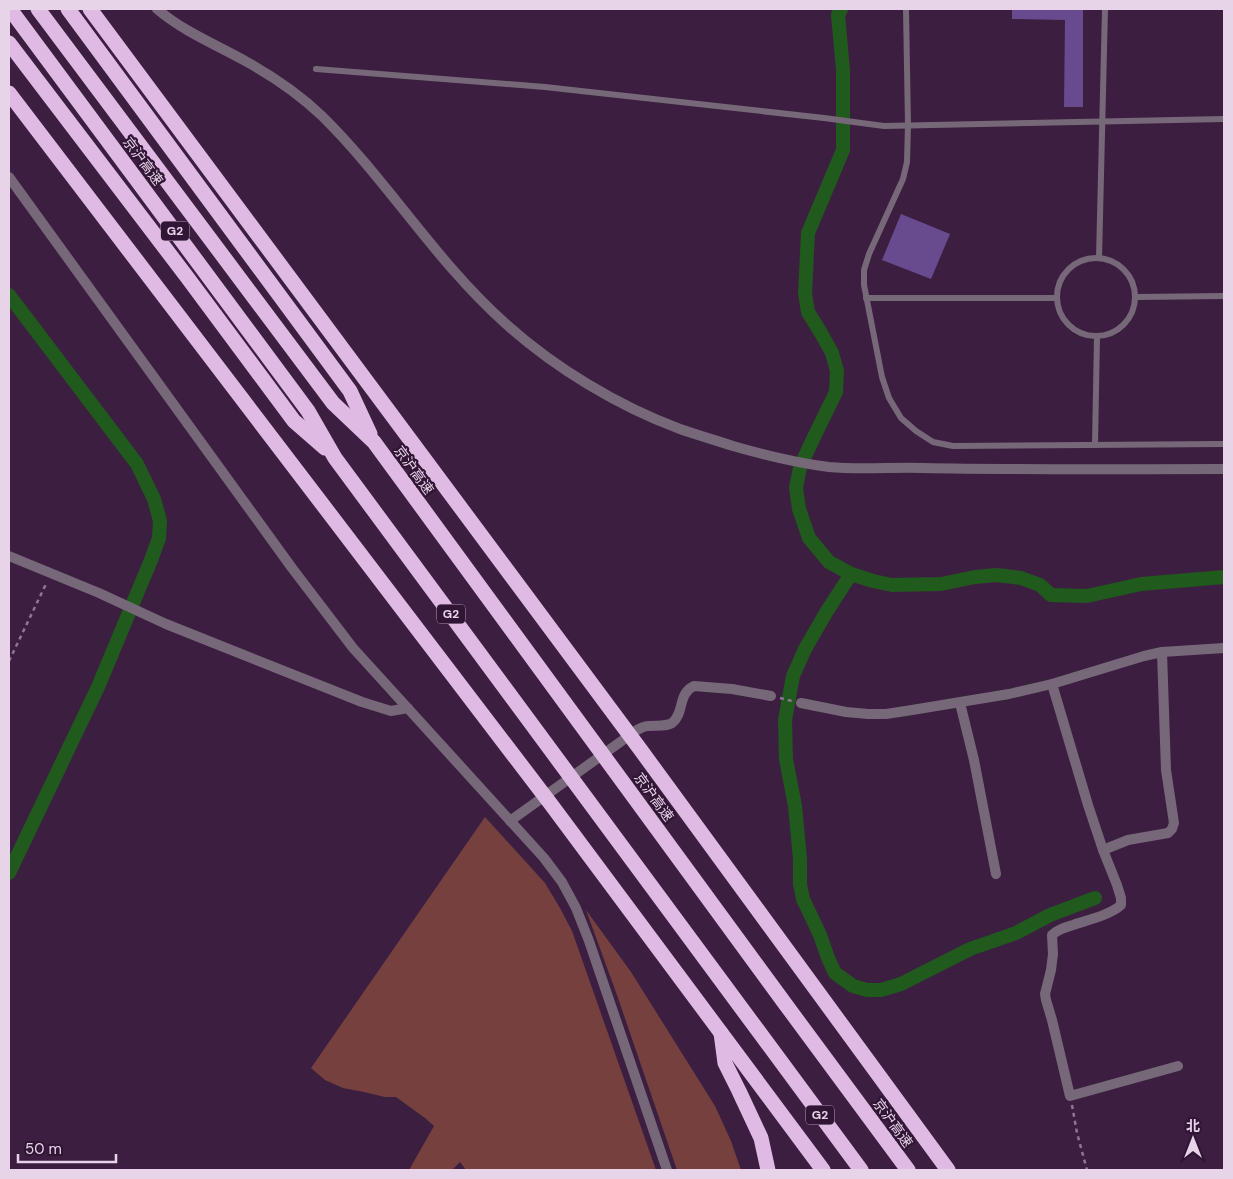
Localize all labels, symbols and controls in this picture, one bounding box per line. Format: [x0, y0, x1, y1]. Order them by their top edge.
street label: 京沪高速 [119, 133, 167, 189]
road number: G2 [161, 222, 189, 240]
street label: 京沪高速 [390, 442, 438, 498]
road number: G2 [437, 604, 465, 624]
street label: 京沪高速 [630, 769, 678, 825]
street label: 京沪高速 [869, 1095, 917, 1151]
road number: G2 [806, 1106, 834, 1124]
north arrow [1168, 1114, 1218, 1164]
text: 北 [1186, 1117, 1200, 1135]
scale bar [18, 1132, 115, 1164]
text: 50 m [25, 1139, 62, 1159]

